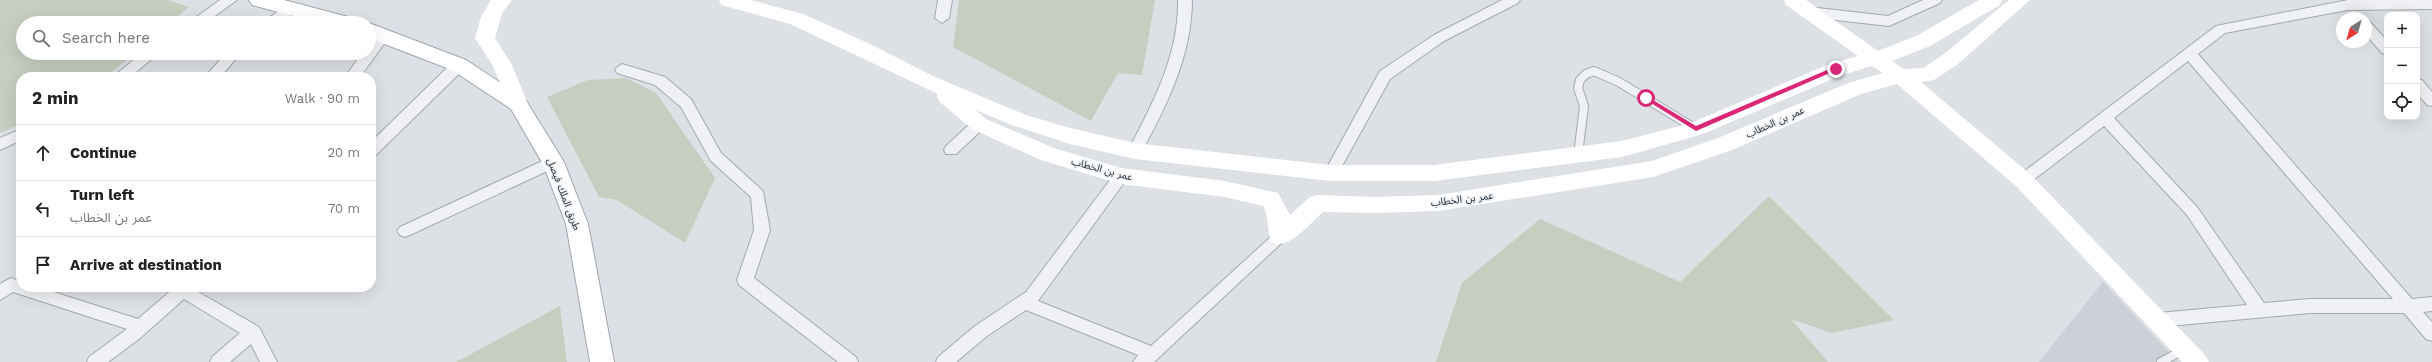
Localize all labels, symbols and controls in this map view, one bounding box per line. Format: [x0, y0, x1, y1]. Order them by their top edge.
north arrow [2336, 12, 2372, 48]
map controls [2384, 12, 2420, 120]
button: + [2384, 12, 2420, 48]
search box [16, 16, 376, 60]
icon: search [30, 27, 52, 49]
text: Search here [62, 29, 150, 47]
button: − [2384, 48, 2420, 84]
route end [1827, 60, 1845, 78]
button: locate [2384, 84, 2420, 120]
text: 2 min [32, 88, 78, 108]
route start [1637, 89, 1655, 107]
text: Walk · 90 m [285, 91, 360, 106]
street label: عمر بن الخطاب [1744, 104, 1806, 141]
icon: ahead [32, 142, 54, 164]
text: Continue [70, 144, 137, 162]
text: 20 m [328, 145, 360, 160]
street label: طريق الملك فيصل [544, 156, 583, 232]
street label: عمر بن الخطاب [1070, 156, 1134, 183]
text: Turn left [70, 186, 134, 204]
street label: عمر بن الخطاب [1430, 190, 1494, 209]
icon: left [32, 198, 54, 220]
text: 70 m [328, 201, 360, 216]
text: عمر بن الخطاب [70, 210, 152, 225]
icon: arrive [32, 254, 54, 276]
text: Arrive at destination [70, 256, 222, 274]

